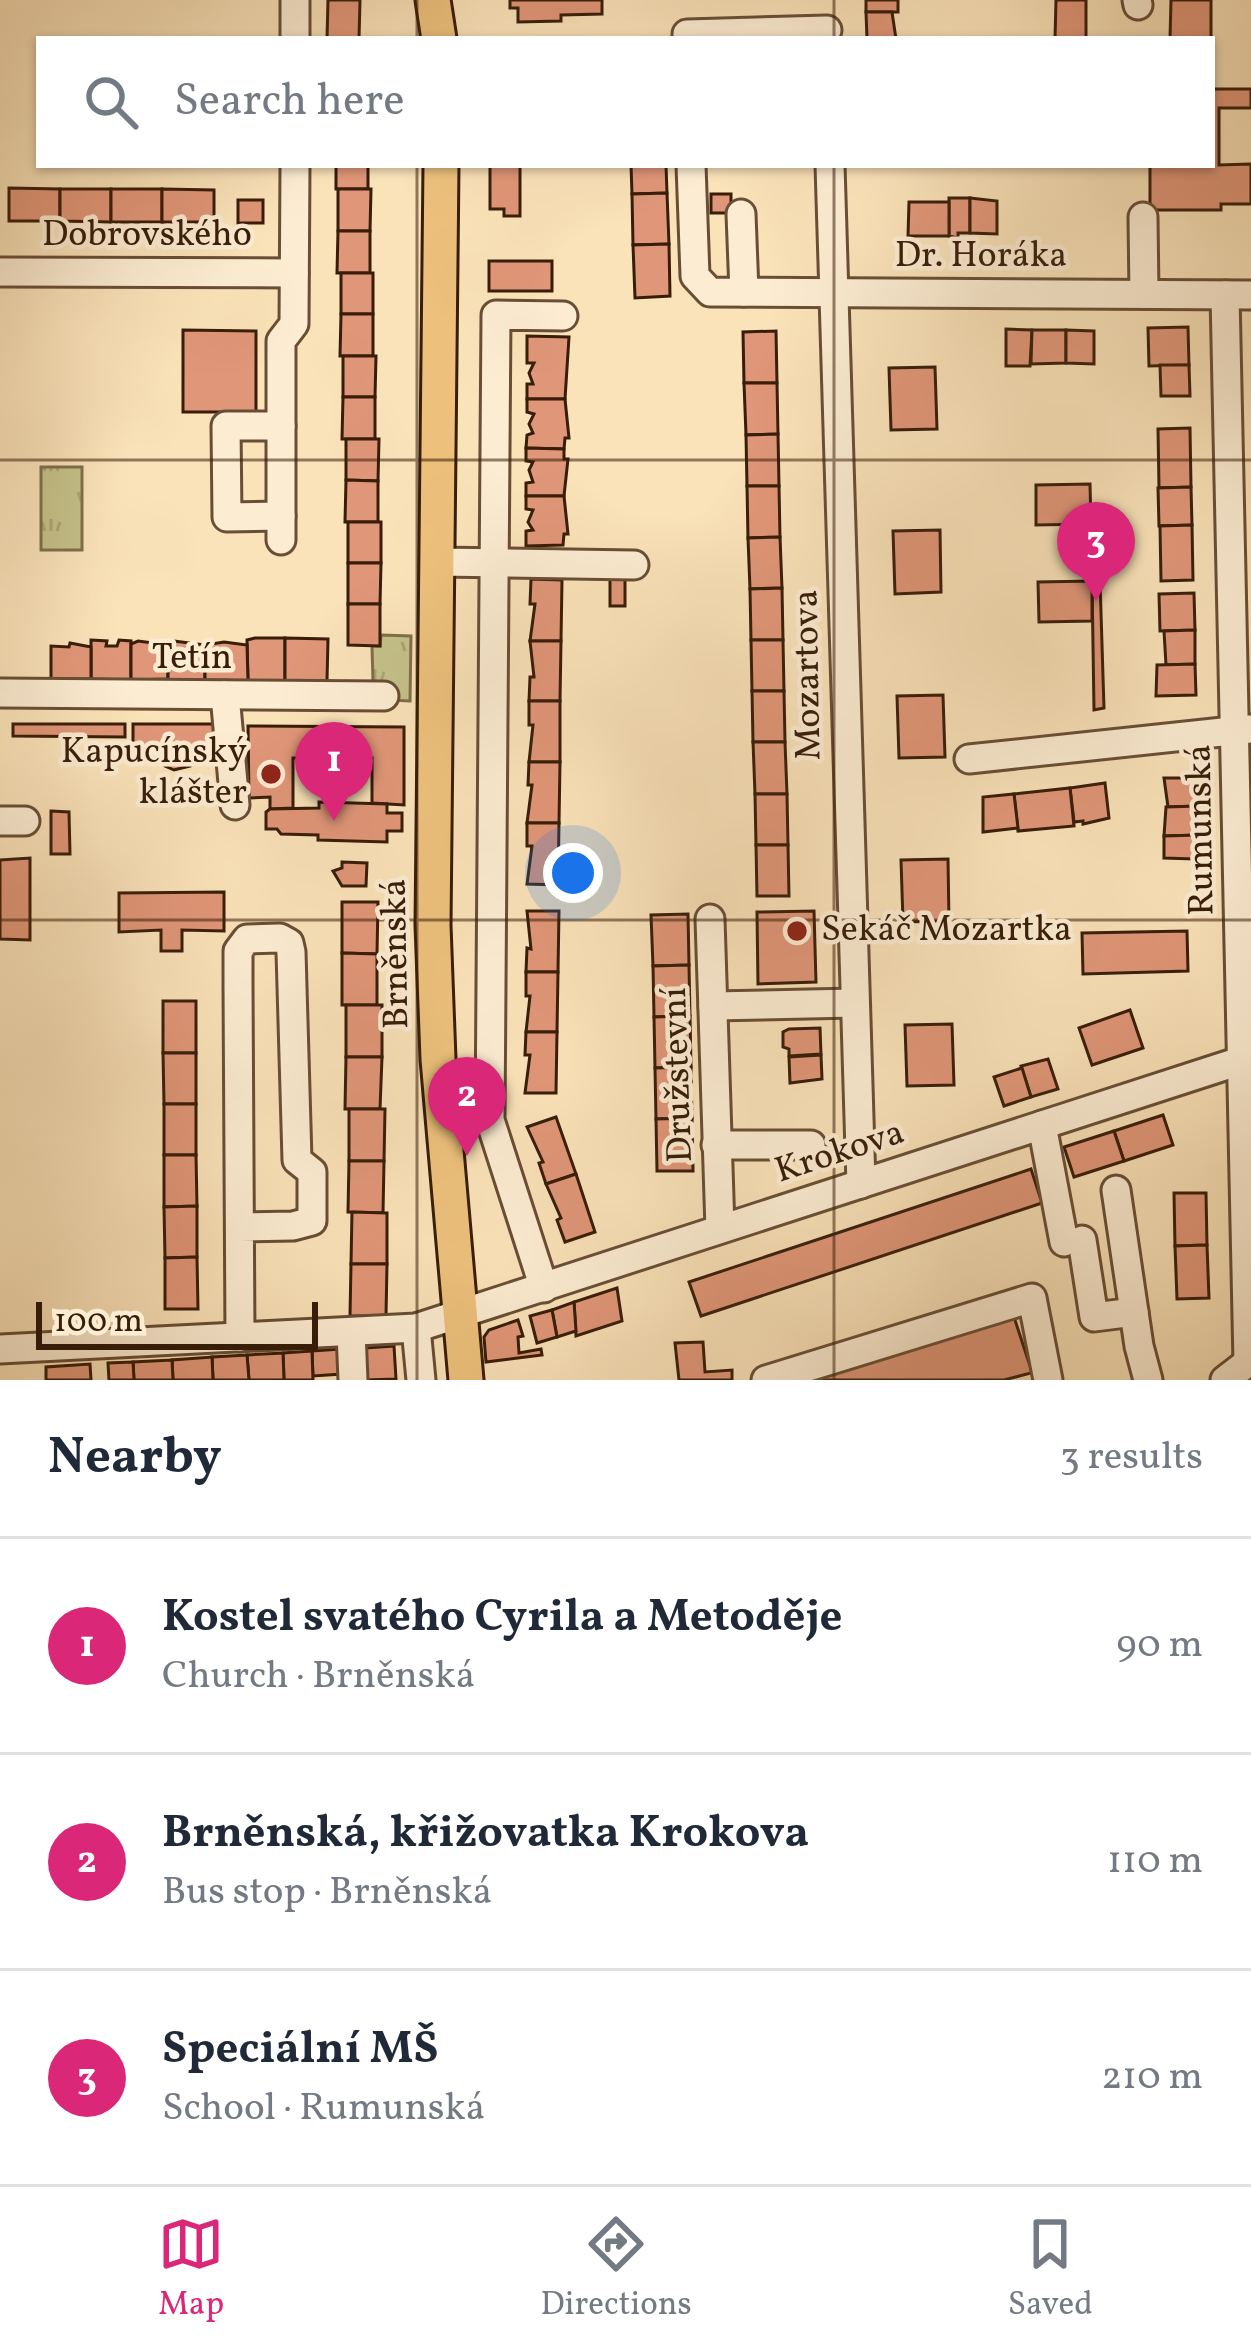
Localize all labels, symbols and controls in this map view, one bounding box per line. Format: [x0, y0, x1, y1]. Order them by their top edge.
search box [36, 36, 1215, 168]
icon: search [78, 69, 144, 135]
text: Search here [174, 71, 405, 134]
street label: Dobrovského [42, 211, 252, 261]
street label: Dr. Horáka [895, 232, 1067, 282]
pin: 3 [1057, 502, 1135, 601]
street label: Mozartova [783, 589, 835, 761]
street label: Tetín [152, 634, 232, 684]
pin: 1 [295, 722, 373, 821]
place label: Kapucínský klášter [61, 728, 247, 819]
street label: Rumunská [1176, 744, 1228, 916]
marker: Kapucínský klášter [258, 761, 284, 787]
your location [543, 843, 603, 903]
street label: Brněnská [371, 878, 423, 1030]
place label: Sekáč Mozartka [821, 906, 1072, 956]
marker: Sekáč Mozartka [784, 918, 810, 944]
street label: Družstevní [651, 986, 707, 1164]
pin: 2 [428, 1057, 506, 1156]
street label: Krokova [769, 1109, 911, 1197]
scale bar [36, 1296, 318, 1349]
text: 100 m [54, 1300, 143, 1346]
text: Nearby [48, 1423, 222, 1494]
text: 3 results [1060, 1431, 1203, 1485]
text: Kostel svatého Cyrila a Metoděje [162, 1587, 842, 1650]
text: 1 [79, 1619, 95, 1673]
text: 90 m [1116, 1619, 1203, 1673]
text: Church · Brněnská [162, 1650, 475, 1704]
text: Brněnská, křižovatka Krokova [162, 1803, 809, 1866]
text: 2 [77, 1835, 97, 1889]
text: 110 m [1107, 1835, 1203, 1889]
text: Bus stop · Brněnská [162, 1866, 492, 1920]
text: Speciální MŠ [162, 2019, 438, 2082]
text: 3 [77, 2051, 97, 2105]
text: 210 m [1101, 2051, 1203, 2105]
text: School · Rumunská [162, 2082, 485, 2136]
tab: Map [158, 2211, 224, 2329]
tab: Directions [540, 2211, 692, 2329]
tab: Saved [1008, 2211, 1093, 2329]

